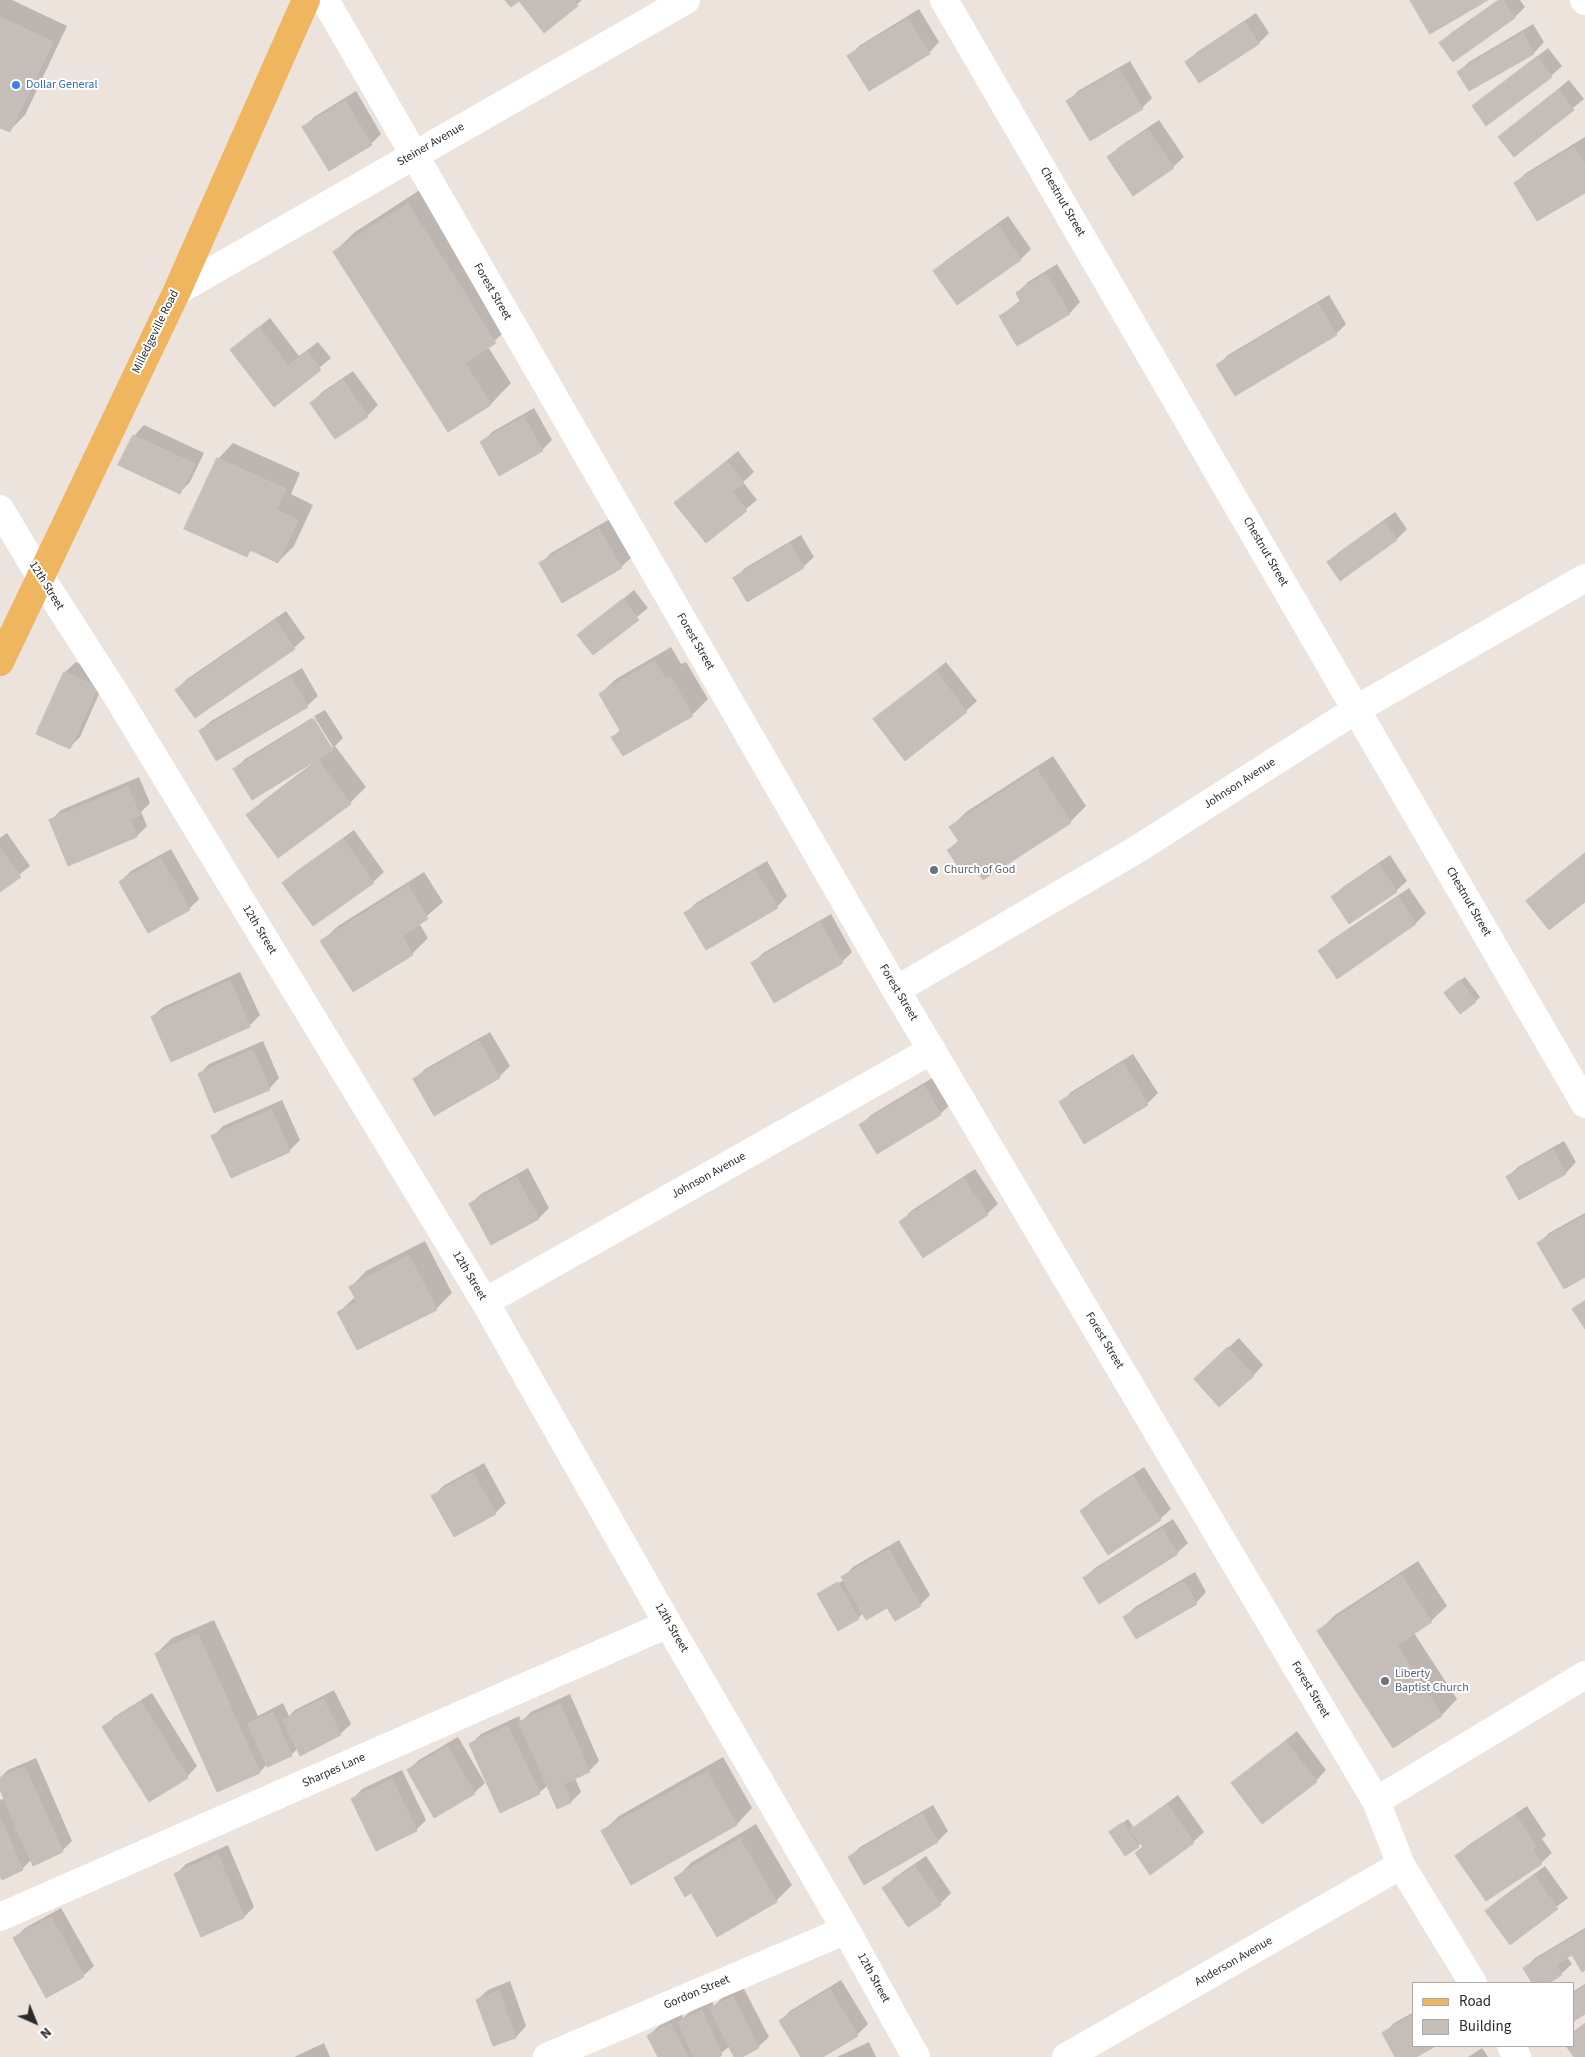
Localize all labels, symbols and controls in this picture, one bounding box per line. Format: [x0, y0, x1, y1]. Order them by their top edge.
place label: Dollar General [26, 78, 97, 92]
marker: Dollar General [10, 79, 22, 91]
street label: Steiner Avenue [395, 120, 467, 170]
street label: Chestnut Street [1036, 165, 1088, 239]
street label: Forest Street [470, 261, 514, 323]
street label: Milledgeville Road [130, 288, 182, 376]
street label: Chestnut Street [1239, 515, 1291, 589]
street label: 12th Street [25, 559, 67, 613]
street label: Forest Street [673, 611, 717, 673]
street label: Johnson Avenue [1201, 755, 1279, 813]
place label: Church of God [944, 863, 1015, 877]
marker: Church of God [928, 864, 940, 876]
street label: Chestnut Street [1442, 865, 1494, 939]
street label: 12th Street [239, 903, 279, 957]
street label: Forest Street [875, 962, 921, 1024]
street label: Johnson Avenue [669, 1150, 749, 1202]
street label: 12th Street [449, 1249, 489, 1303]
street label: Forest Street [1081, 1310, 1127, 1372]
street label: 12th Street [651, 1601, 691, 1655]
street label: Forest Street [1287, 1659, 1333, 1721]
place label: Liberty Baptist Church [1395, 1667, 1469, 1695]
marker: Liberty Baptist Church [1379, 1675, 1391, 1687]
street label: Sharpes Lane [300, 1751, 368, 1791]
street label: Anderson Avenue [1193, 1934, 1275, 1990]
street label: 12th Street [853, 1950, 893, 2006]
street label: Gordon Street [662, 1973, 732, 2013]
legend [1412, 1982, 1575, 2047]
text: Road [1459, 1991, 1491, 2012]
north arrow [10, 1997, 60, 2047]
text: Building [1459, 2016, 1511, 2037]
text: N [35, 2022, 56, 2043]

